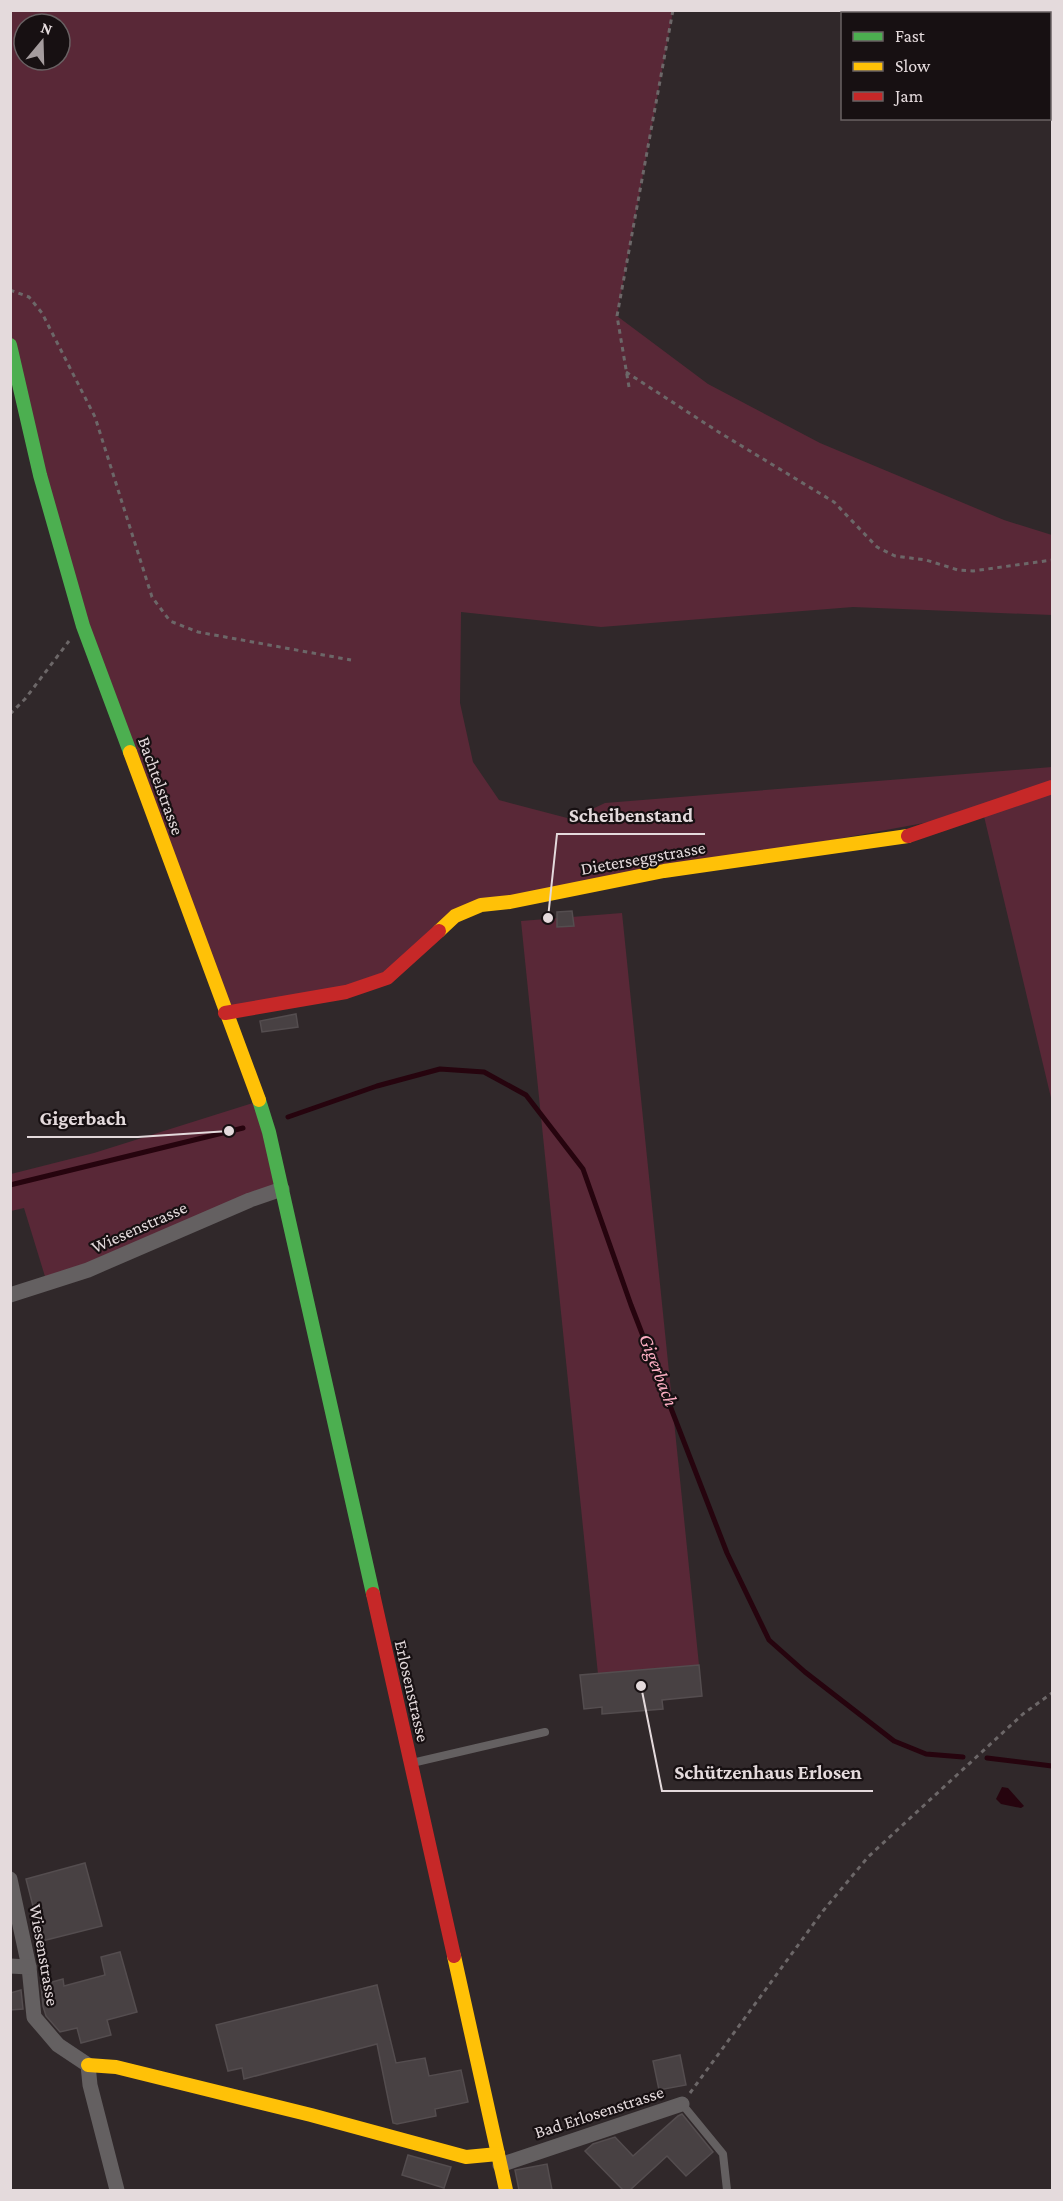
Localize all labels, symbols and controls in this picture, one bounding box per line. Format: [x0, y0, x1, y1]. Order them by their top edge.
north arrow [12, 12, 72, 72]
legend [841, 12, 1051, 120]
text: N [39, 18, 55, 38]
text: Fast [895, 26, 926, 46]
text: Slow [895, 56, 931, 76]
text: Jam [893, 86, 924, 106]
street label: Bachtelstrasse [134, 734, 188, 838]
callout: Scheibenstand [557, 796, 705, 834]
text: Scheibenstand [569, 804, 693, 826]
street label: Dieterseggstrasse [579, 837, 707, 879]
callout: Gigerbach [27, 1099, 138, 1137]
text: Gigerbach [40, 1107, 127, 1129]
street label: Wiesenstrasse [88, 1197, 190, 1257]
water label: Gigerbach [634, 1331, 683, 1410]
street label: Erlosenstrasse [391, 1638, 433, 1744]
callout: Schützenhaus Erlosen [662, 1753, 873, 1791]
text: Schützenhaus Erlosen [674, 1761, 862, 1783]
street label: Wiesenstrasse [25, 1903, 63, 2008]
street label: Bad Erlosenstrasse [532, 2082, 666, 2142]

